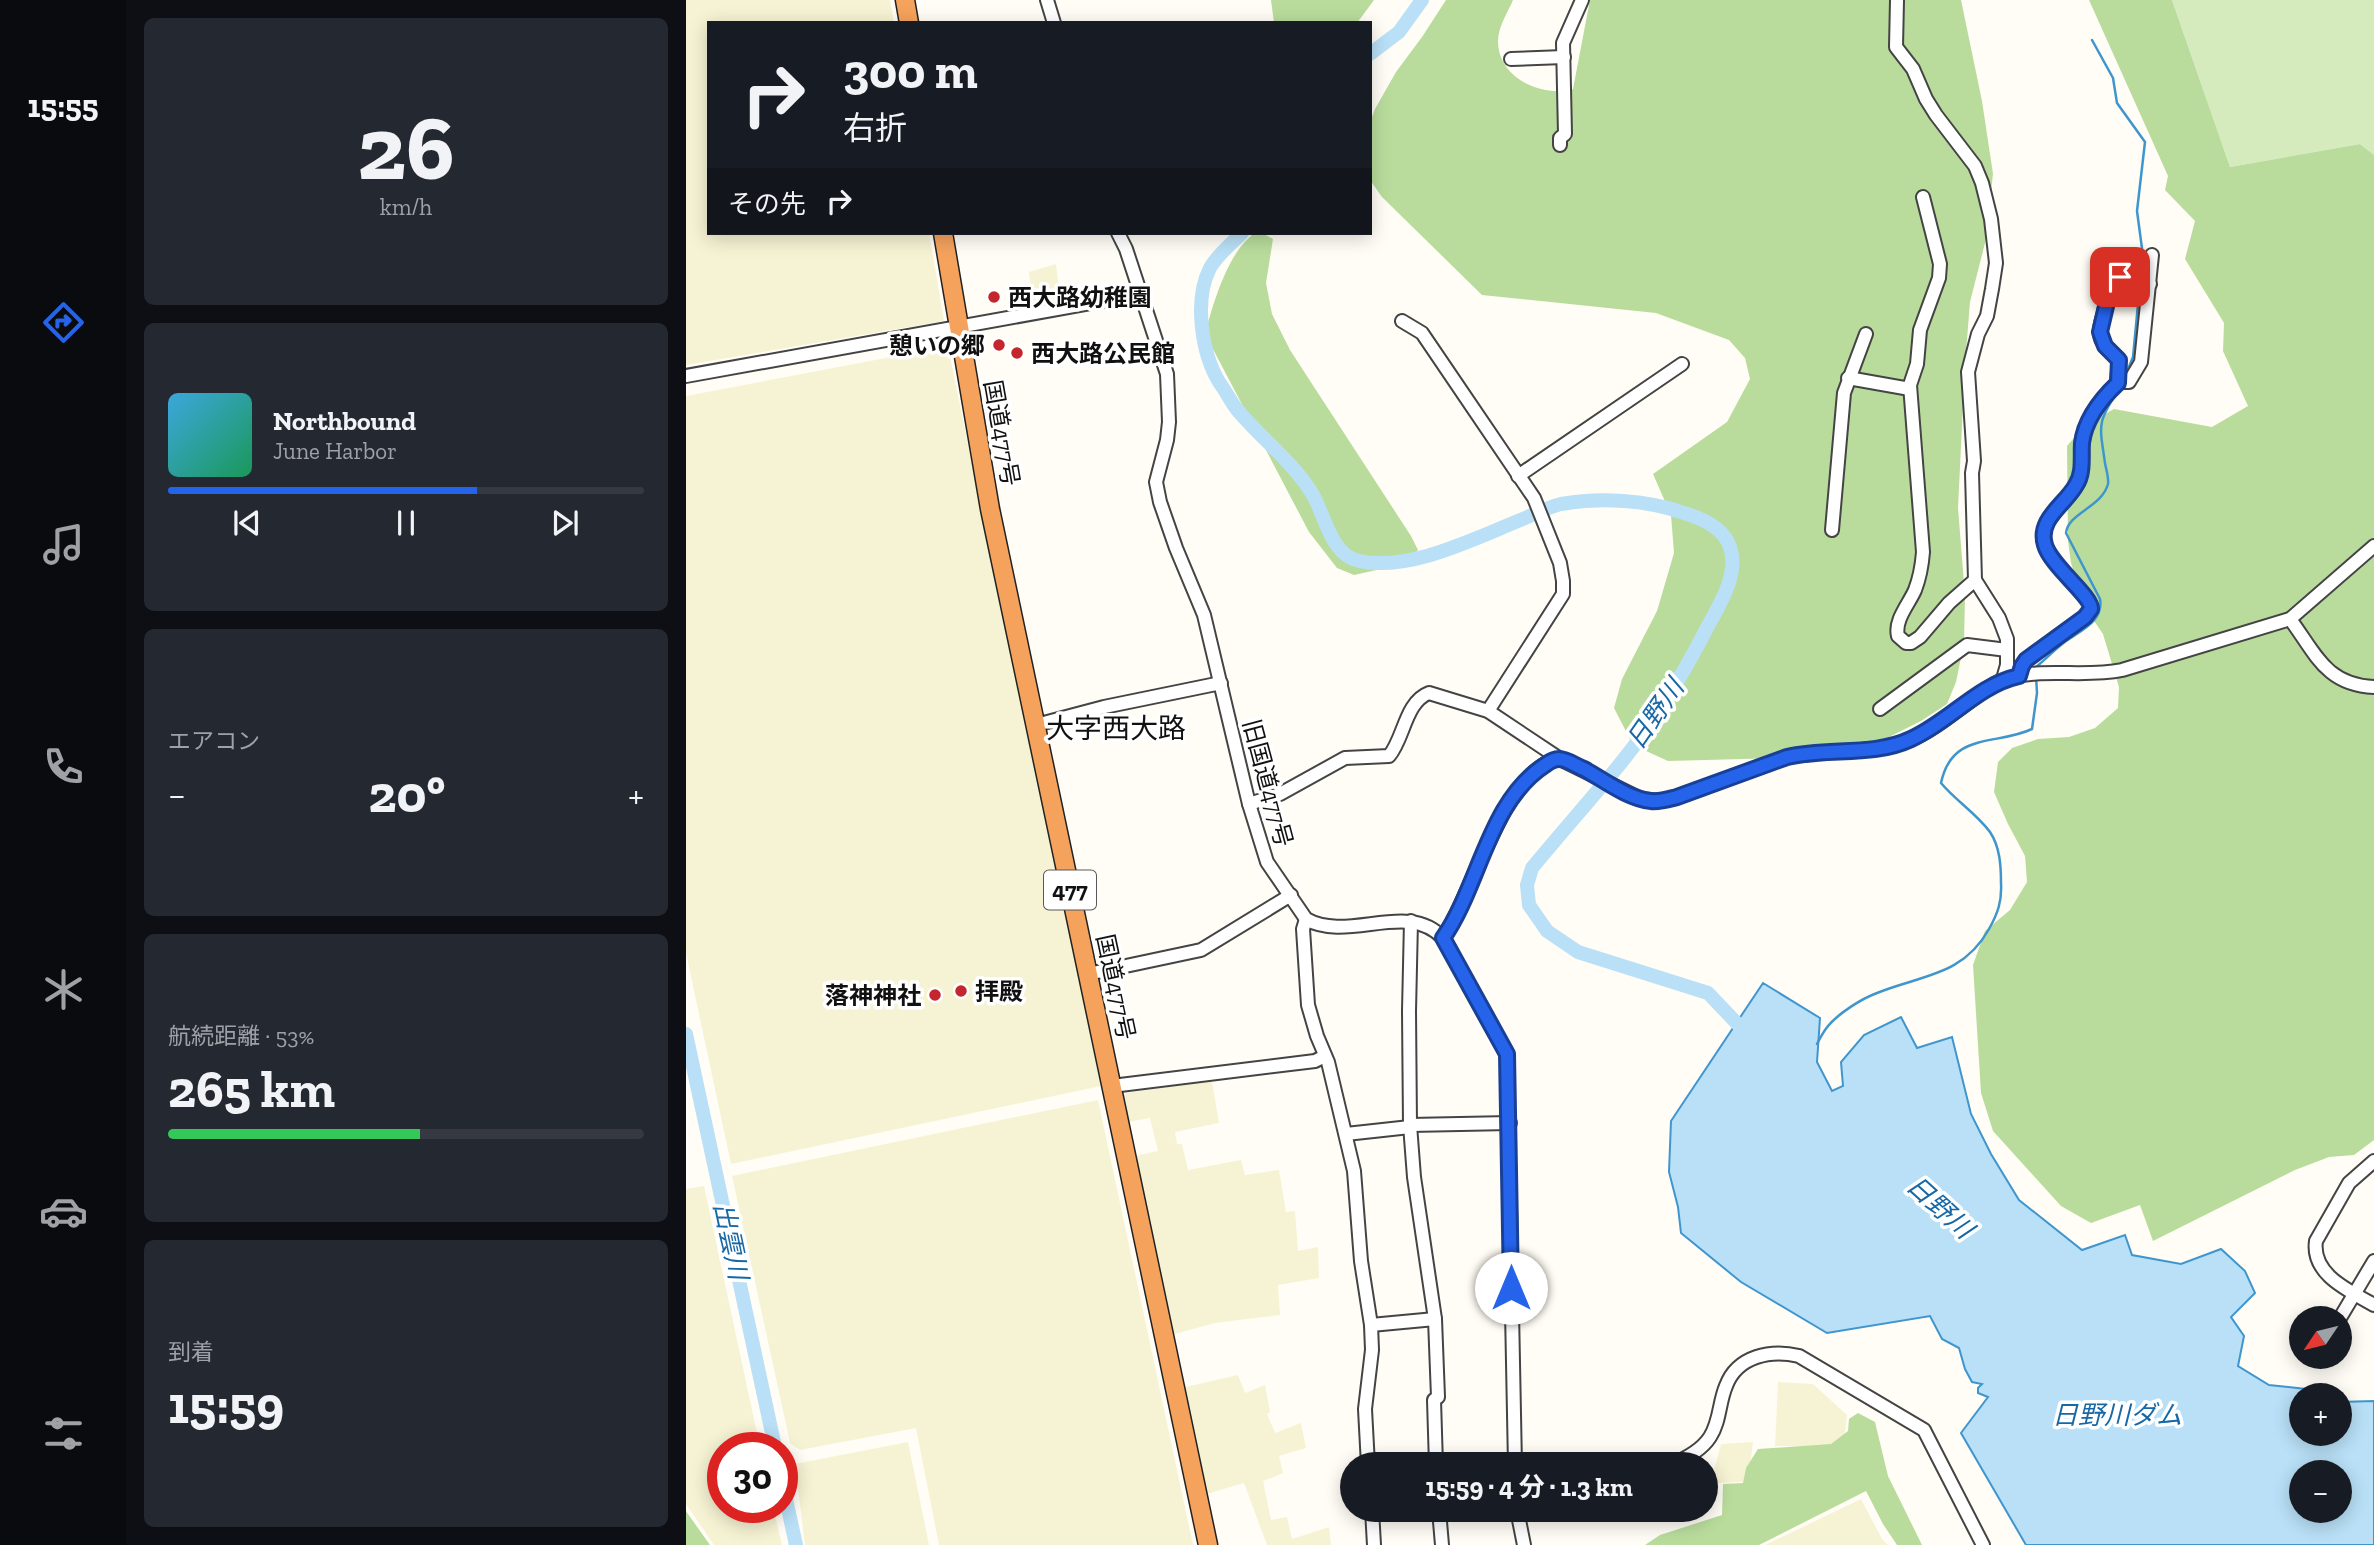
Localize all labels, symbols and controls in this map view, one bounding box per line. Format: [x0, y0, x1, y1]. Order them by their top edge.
text: 300 m [843, 42, 978, 101]
icon: right [728, 49, 819, 140]
text: 15:55 [28, 87, 98, 125]
text: 26 [357, 93, 455, 202]
text: 右折 [843, 109, 907, 147]
icon: right [820, 182, 858, 220]
text: その先 [728, 188, 806, 220]
text: km/h [380, 193, 432, 221]
pin [2090, 247, 2150, 307]
icon: arrive [2101, 258, 2139, 296]
place label: 西大路幼稚園 [1008, 283, 1152, 312]
marker: 西大路幼稚園 [986, 289, 1002, 305]
icon: directions [39, 298, 88, 347]
place label: 憩いの郷 [889, 331, 985, 360]
marker: 憩いの郷 [991, 337, 1007, 353]
place label: 西大路公民館 [1031, 339, 1175, 368]
marker: 西大路公民館 [1009, 345, 1025, 361]
street label: 国道477号 [978, 378, 1026, 488]
text: Northbound [273, 405, 416, 437]
text: June Harbor [273, 437, 397, 465]
icon: previous [228, 504, 266, 542]
icon: pause [387, 504, 425, 542]
icon: next [546, 504, 584, 542]
icon: music [39, 520, 88, 569]
water label: 日野川 [1620, 670, 1692, 755]
district label: 大字西大路 [1046, 712, 1186, 745]
street label: 旧国道477号 [1237, 716, 1299, 850]
text: エアコン [168, 727, 260, 755]
icon: phone [39, 742, 88, 791]
text: 20° [369, 763, 445, 825]
text: − [168, 772, 186, 818]
text: + [628, 772, 644, 818]
road number: 477 [1044, 870, 1096, 909]
street label: 国道477号 [1091, 932, 1141, 1042]
icon: climate [39, 965, 88, 1014]
place label: 拝殿 [975, 977, 1023, 1006]
place label: 落神神社 [825, 981, 921, 1010]
marker: 拝殿 [953, 983, 969, 999]
marker: 落神神社 [927, 987, 943, 1003]
text: 航続距離 · 53% [168, 1022, 314, 1050]
text: 265 km [168, 1058, 335, 1120]
water label: 日野川 [1900, 1169, 1982, 1247]
icon: car [39, 1187, 88, 1236]
water label: 出雲川 [707, 1200, 755, 1285]
position arrow [1474, 1251, 1548, 1325]
north arrow [2289, 1306, 2352, 1368]
map controls [2289, 1306, 2352, 1523]
text: 到着 [168, 1338, 214, 1366]
text: 15:59 [168, 1374, 284, 1436]
button: + [2289, 1383, 2352, 1446]
water label: 日野川ダム [2052, 1399, 2182, 1431]
icon: filters [39, 1409, 88, 1458]
speed limit sign: 30 [707, 1432, 798, 1523]
button: − [2289, 1460, 2352, 1523]
text: 15:59 · 4 分 · 1.3 km [1425, 1471, 1633, 1503]

